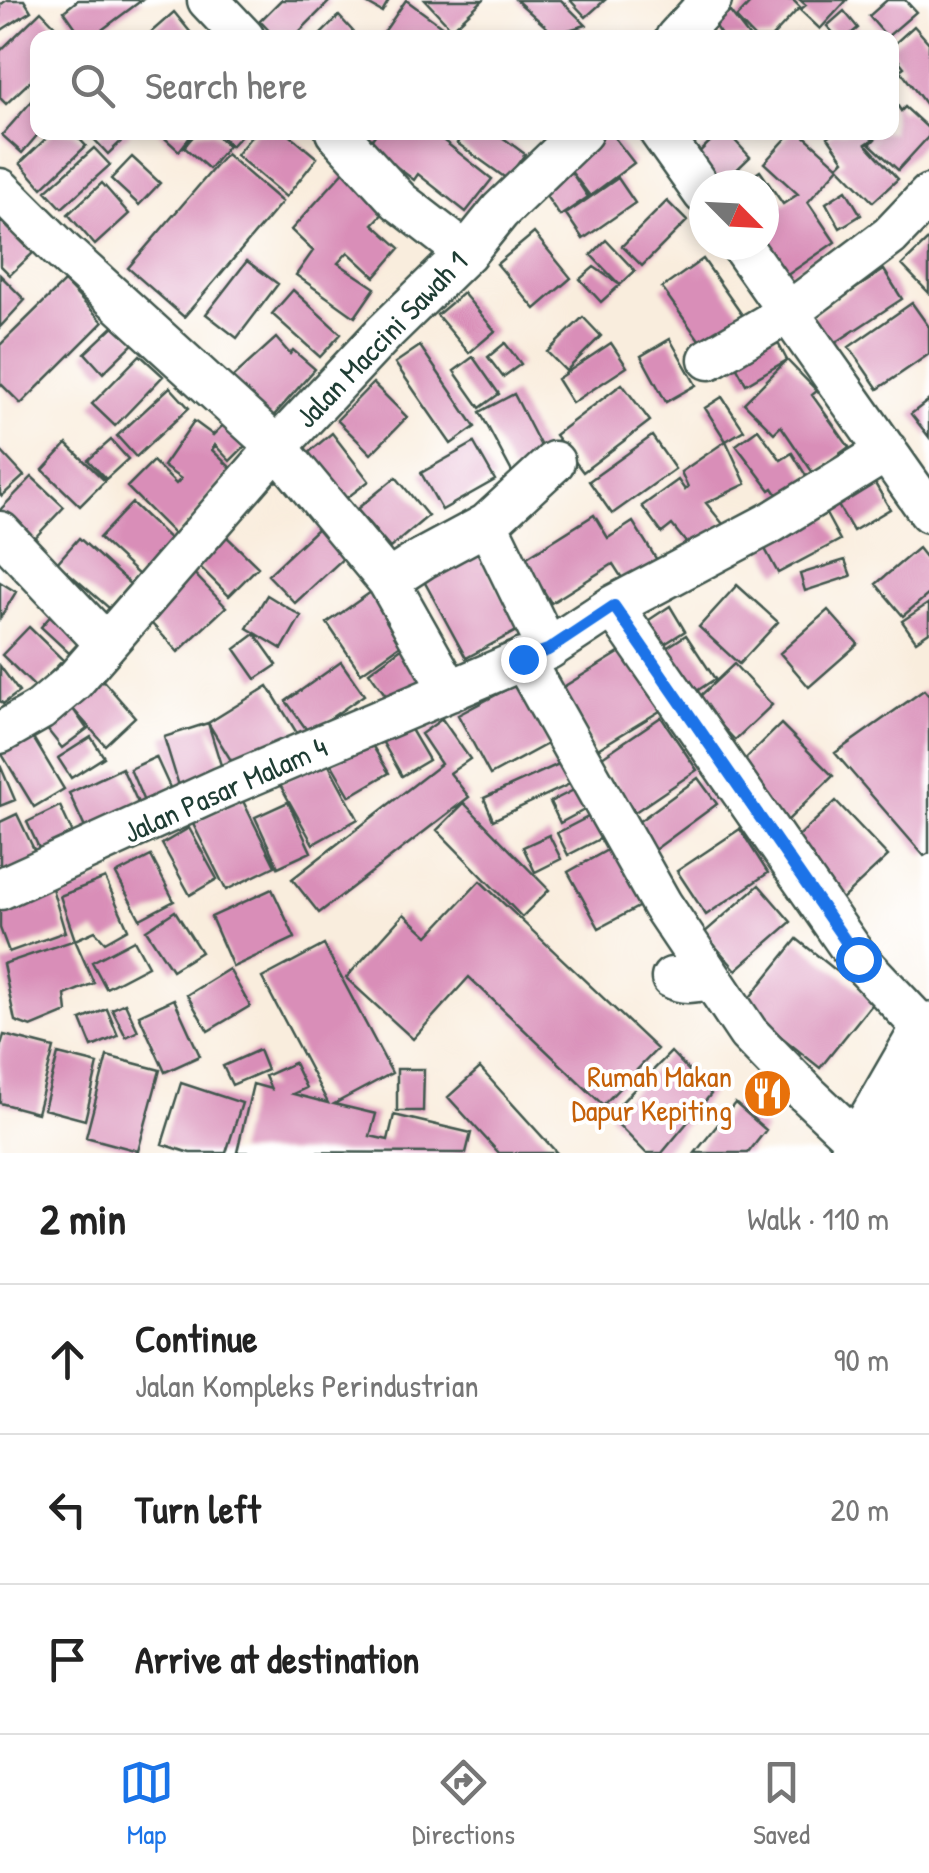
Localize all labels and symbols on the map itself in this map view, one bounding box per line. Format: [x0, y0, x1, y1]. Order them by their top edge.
north arrow [689, 170, 779, 260]
street label: Jalan Maccini Sawah 1 [286, 242, 476, 436]
route end [501, 637, 547, 683]
street label: Jalan Pasar Malam 4 [117, 726, 333, 852]
route start [836, 937, 882, 983]
place label: Rumah Makan Dapur Kepiting [572, 1056, 732, 1130]
restaurant icon: Rumah Makan Dapur Kepiting [741, 1067, 793, 1119]

